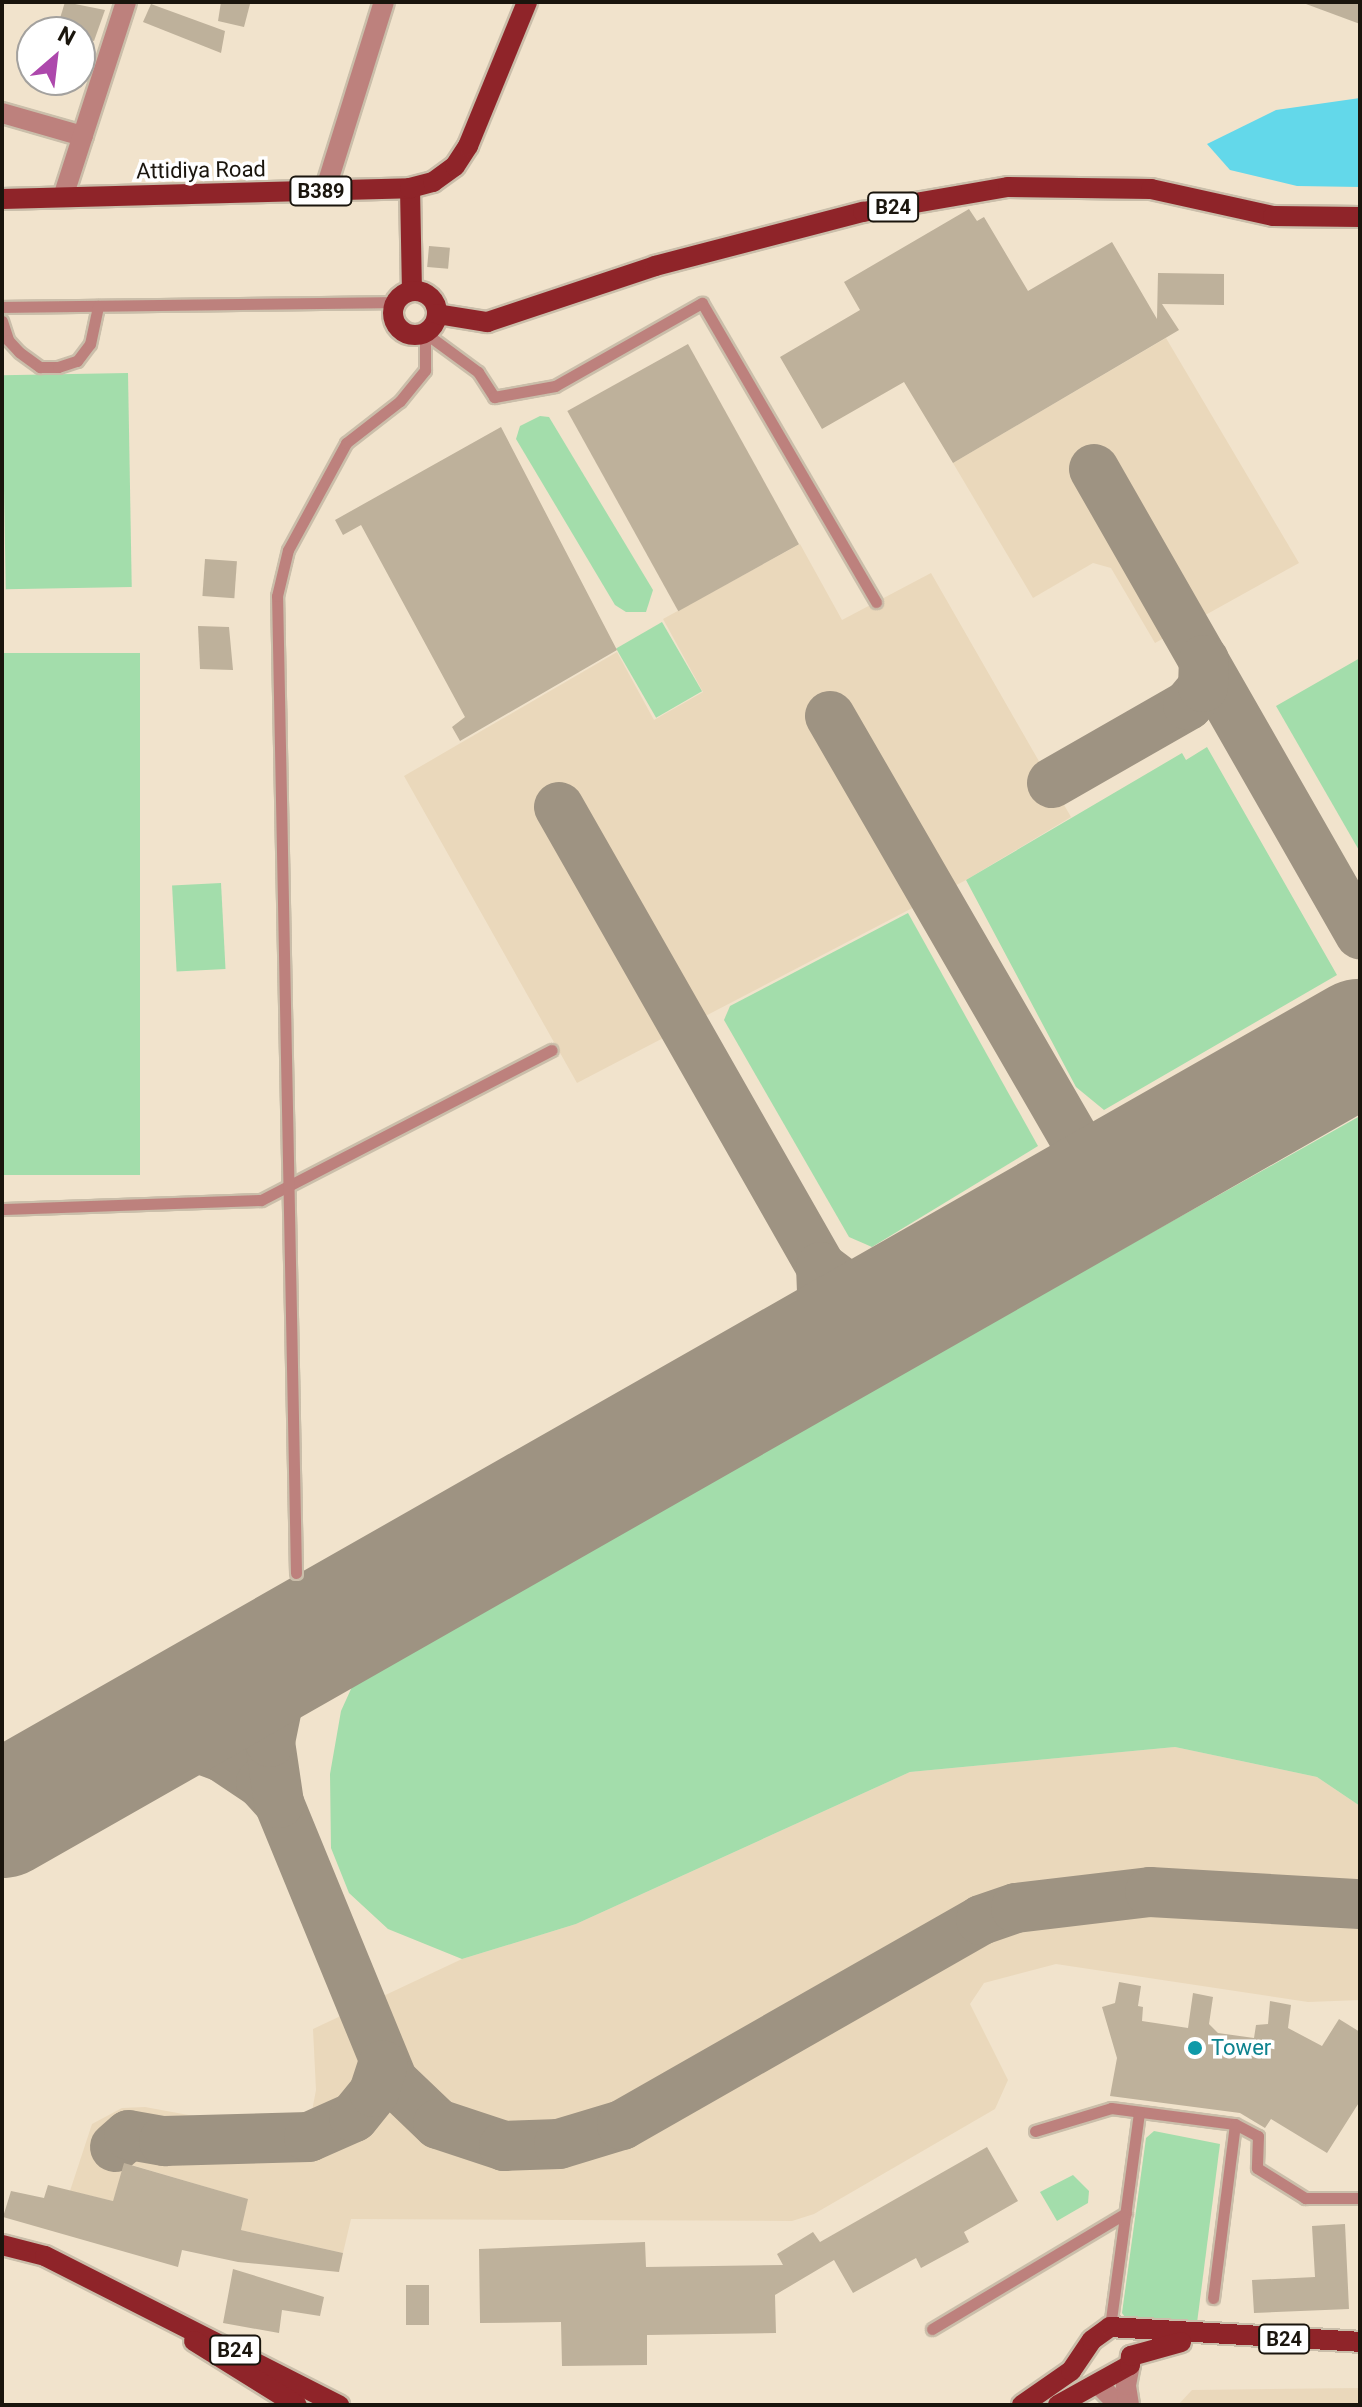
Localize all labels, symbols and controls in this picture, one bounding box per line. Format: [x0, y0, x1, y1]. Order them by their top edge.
north arrow [16, 16, 96, 96]
text: N [54, 21, 79, 51]
street label: Attidiya Road [136, 156, 266, 184]
road number: B389 [289, 175, 353, 207]
road number: B24 [867, 191, 919, 223]
place label: Tower [1211, 2035, 1271, 2061]
marker: Tower [1186, 2039, 1204, 2057]
road number: B24 [1258, 2323, 1310, 2355]
road number: B24 [209, 2334, 261, 2366]

